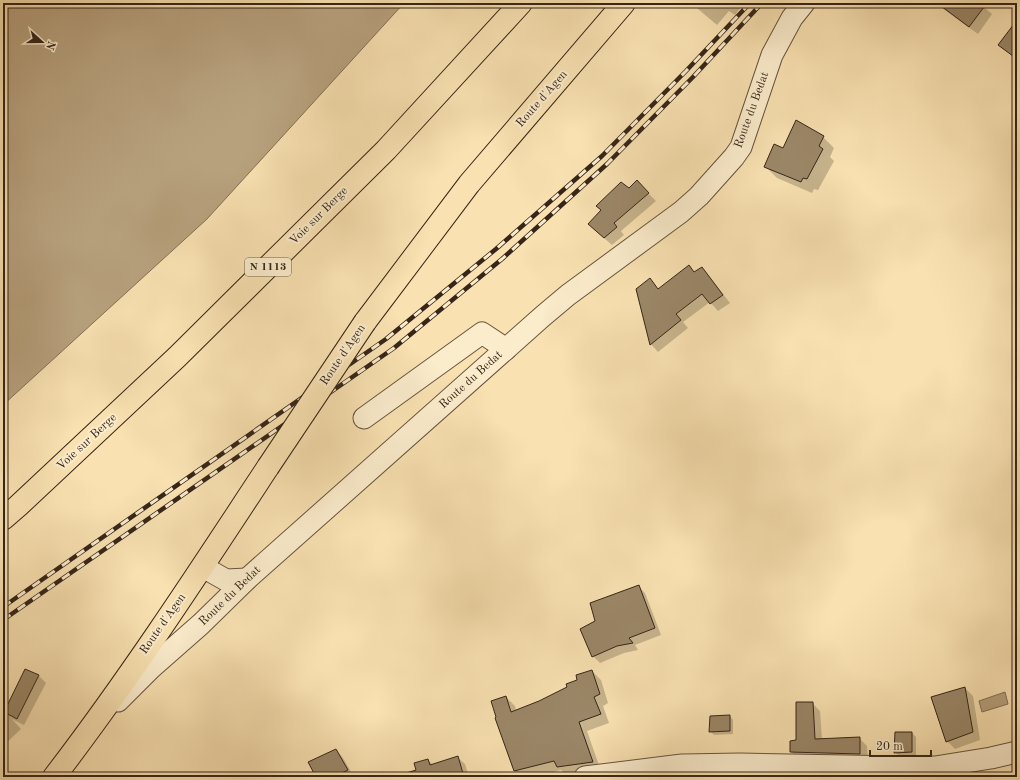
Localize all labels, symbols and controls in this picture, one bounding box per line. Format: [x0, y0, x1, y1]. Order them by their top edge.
north arrow [22, 22, 62, 62]
text: N [43, 39, 57, 51]
street label: Route d'Agen [514, 68, 570, 130]
street label: Route du Bedat [733, 70, 771, 150]
street label: Voie sur Berge [288, 184, 351, 247]
road number: N 1113 [245, 258, 291, 276]
street label: Route d'Agen [318, 322, 368, 388]
street label: Route du Bedat [437, 349, 505, 411]
street label: Voie sur Berge [55, 411, 120, 473]
street label: Route du Bedat [197, 564, 263, 628]
street label: Route d'Agen [138, 591, 189, 656]
scale bar [870, 732, 931, 758]
text: 20 m [876, 741, 903, 753]

